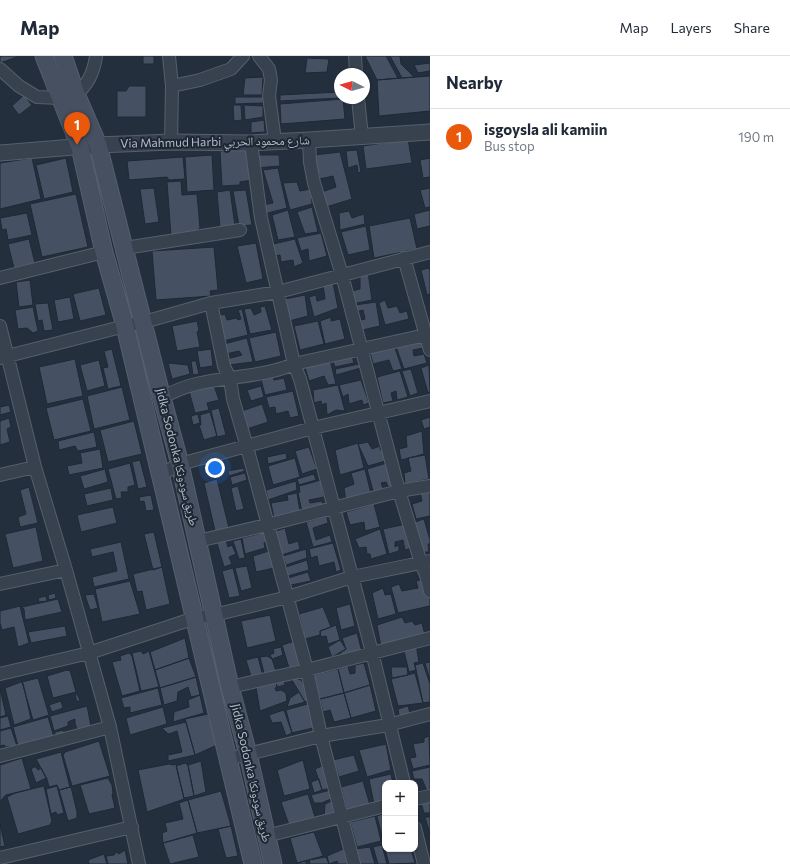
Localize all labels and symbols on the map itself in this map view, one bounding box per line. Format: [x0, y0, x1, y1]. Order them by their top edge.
north arrow [334, 68, 370, 104]
pin: 1 [64, 112, 90, 145]
street label: Via Mahmud Harbi شارع محمود الحربي [120, 132, 310, 154]
street label: Jidka Sodonka طريق سودونكا [153, 386, 202, 528]
your location [205, 458, 225, 478]
street label: Jidka Sodonka طريق سودونكا [228, 702, 275, 844]

